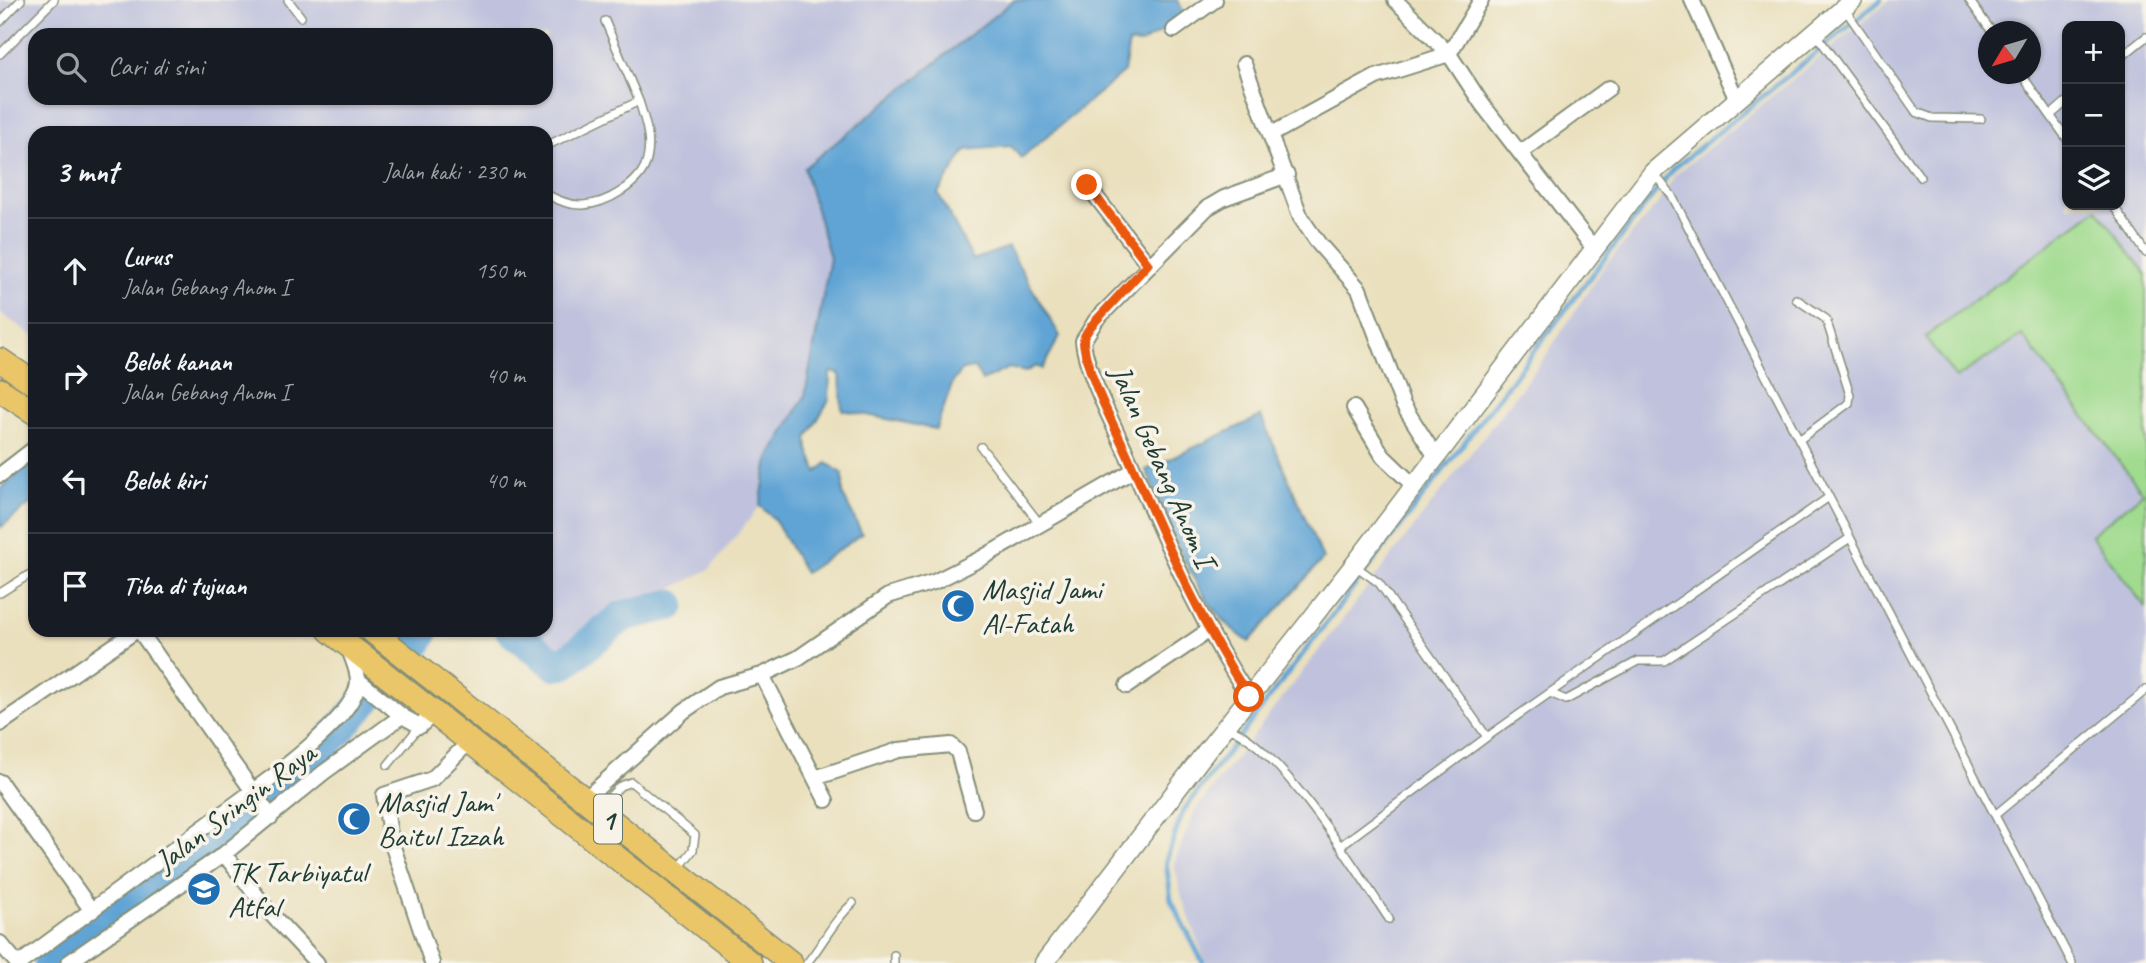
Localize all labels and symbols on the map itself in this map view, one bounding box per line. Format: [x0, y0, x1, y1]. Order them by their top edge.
north arrow [1978, 21, 2041, 84]
route end [1071, 169, 1102, 200]
street label: Jalan Gebang Anom I [1101, 357, 1227, 578]
place label: Masjid Jami Al-Fatah [982, 570, 1105, 642]
mosque icon: Masjid Jami Al-Fatah [939, 587, 977, 625]
route start [1233, 681, 1264, 712]
street label: Jalan Sringin Raya [145, 733, 325, 881]
place label: Masjid Jam' Baitul Izzah [378, 783, 505, 855]
road number: 1 [594, 794, 622, 844]
mosque icon: Masjid Jam' Baitul Izzah [335, 800, 373, 838]
place label: TK Tarbiyatul Atfal [228, 853, 372, 925]
school or university icon: TK Tarbiyatul Atfal [185, 870, 223, 908]

